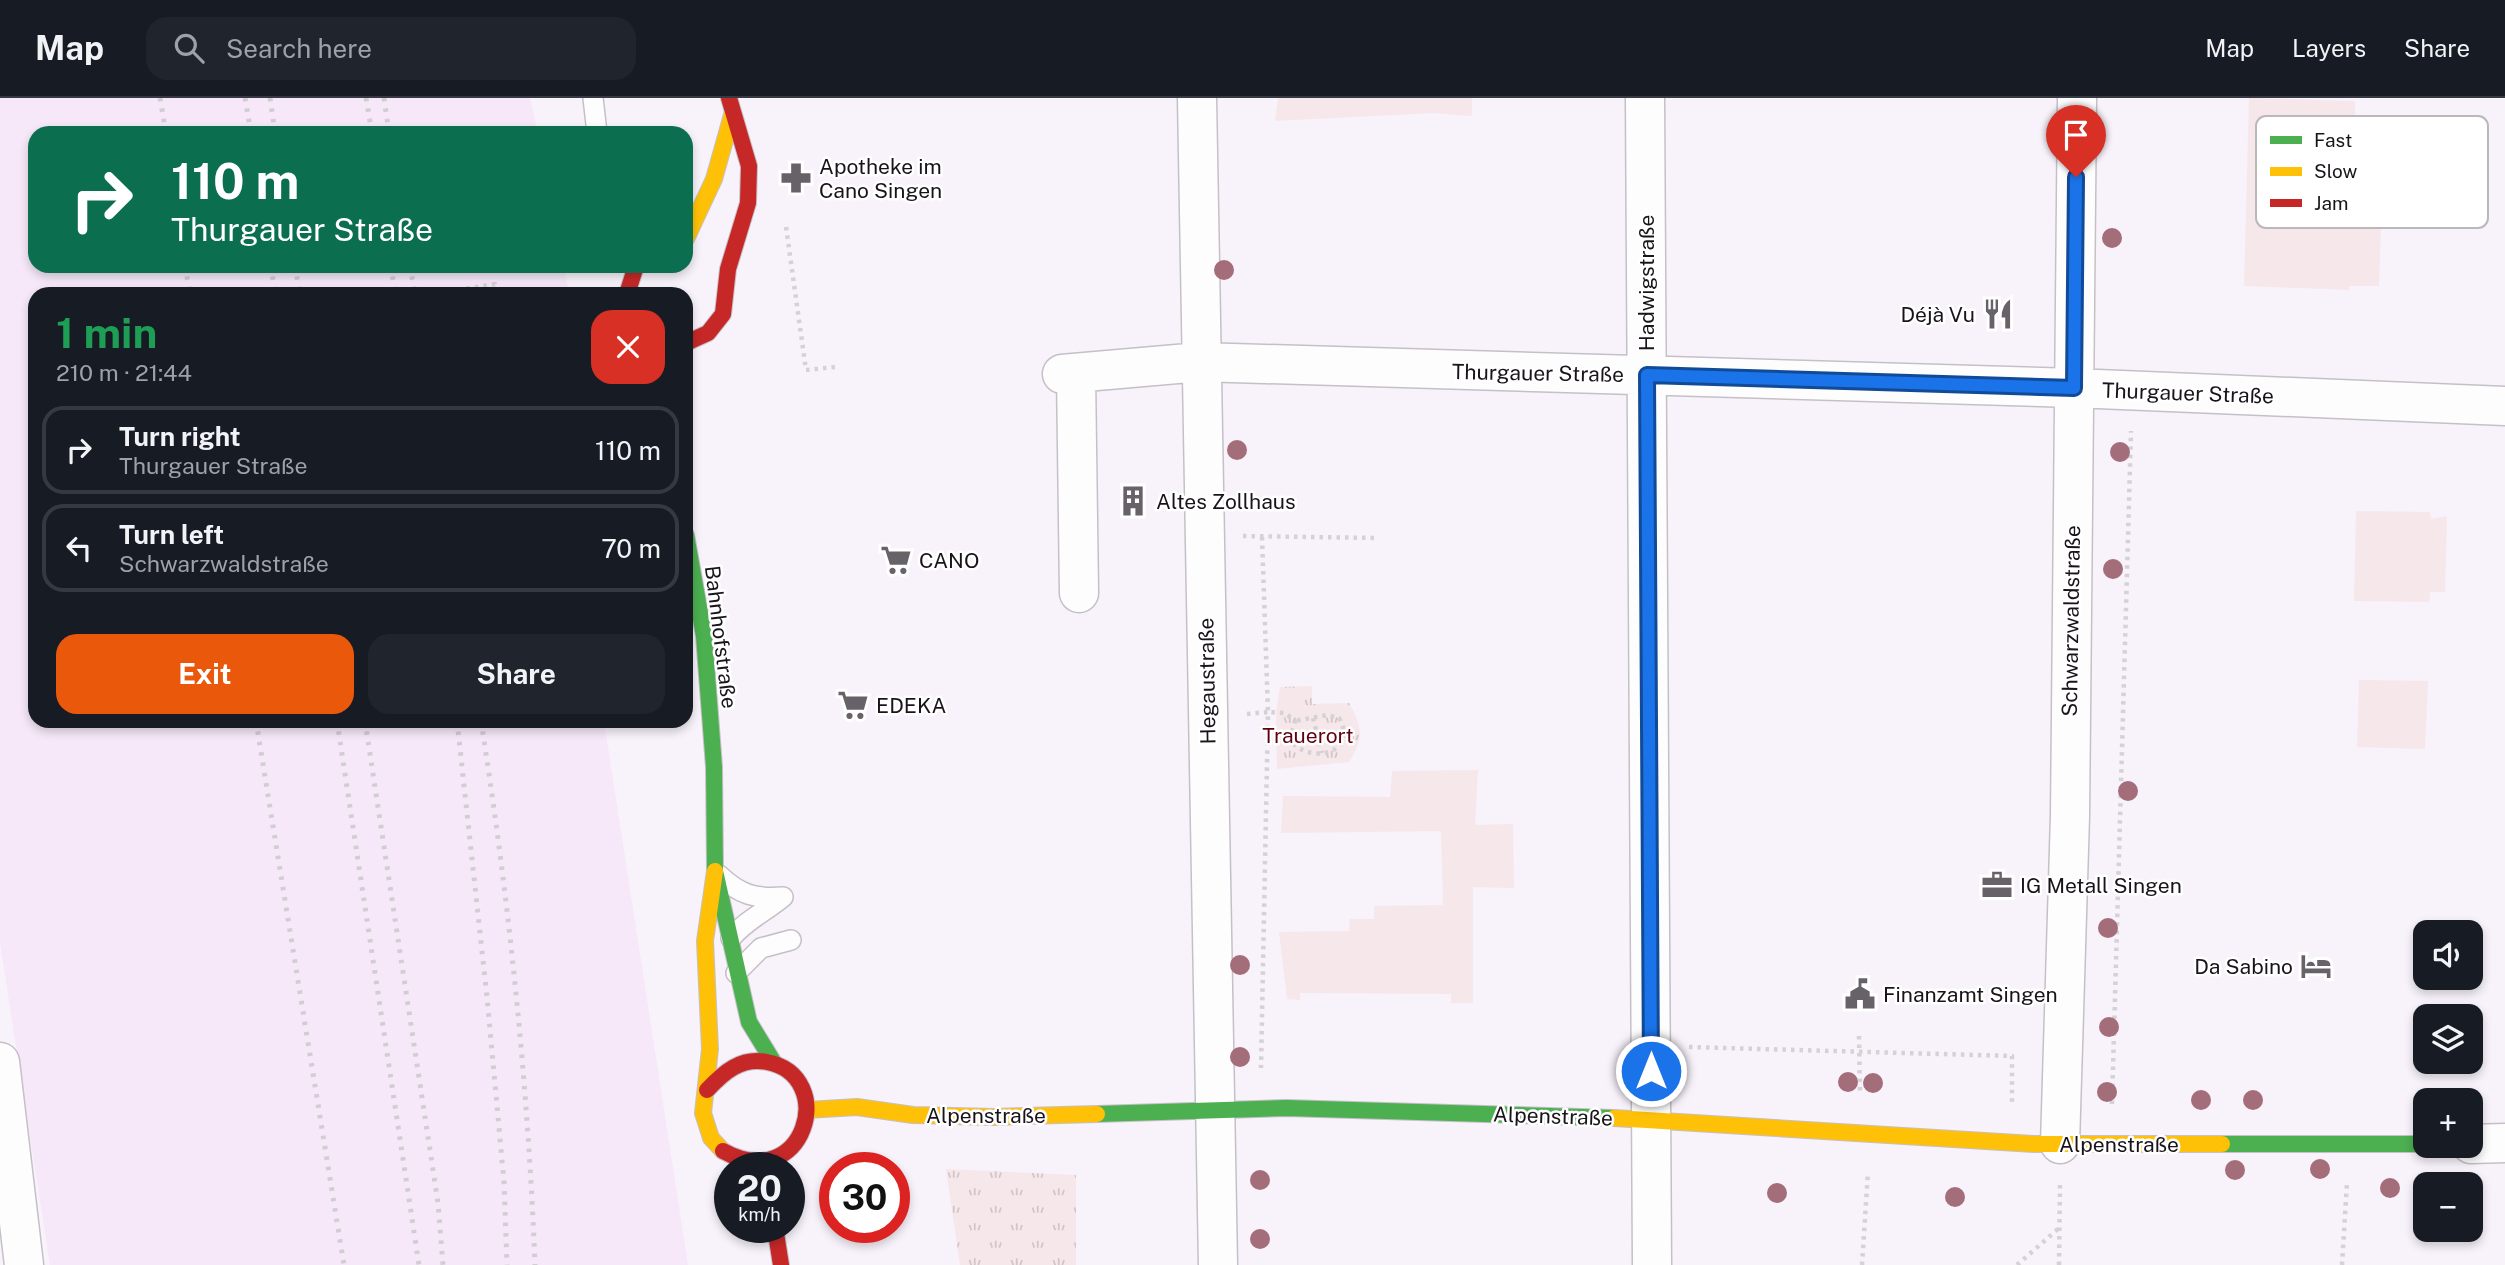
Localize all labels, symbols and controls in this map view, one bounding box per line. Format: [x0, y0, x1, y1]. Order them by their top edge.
search box [146, 17, 636, 80]
text: Map [35, 29, 104, 67]
icon: search [170, 29, 208, 67]
text: Search here [226, 33, 372, 64]
text: Map [2205, 34, 2254, 62]
text: Layers [2292, 34, 2366, 62]
text: Share [2404, 34, 2470, 62]
pin [2046, 105, 2106, 177]
icon: arrive [2057, 116, 2095, 154]
legend [2256, 116, 2488, 228]
text: Fast [2314, 129, 2352, 151]
text: 110 m [171, 152, 299, 210]
icon: right [56, 154, 147, 245]
place label: Apotheke im Cano Singen [819, 154, 942, 203]
text: Slow [2314, 160, 2358, 182]
pharmacy icon: Apotheke im Cano Singen [779, 161, 813, 195]
text: Jam [2314, 192, 2348, 214]
text: Thurgauer Straße [171, 211, 433, 248]
street label: Hadwigstraße [1634, 215, 1659, 351]
restaurant icon: Déjà Vu [1981, 297, 2015, 331]
place label: Déjà Vu [1900, 302, 1975, 327]
text: 1 min [56, 308, 157, 357]
button: close [591, 310, 665, 384]
text: 210 m · 21:44 [56, 359, 192, 386]
street label: Thurgauer Straße [1452, 359, 1624, 387]
street label: Thurgauer Straße [2102, 378, 2274, 408]
text: Turn right [119, 421, 241, 452]
icon: right [60, 431, 98, 469]
text: 110 m [595, 435, 661, 466]
text: Thurgauer Straße [119, 452, 307, 479]
building icon: Altes Zollhaus [1116, 484, 1150, 518]
place label: Altes Zollhaus [1156, 489, 1296, 514]
text: Turn left [119, 519, 224, 550]
street label: Schwarzwaldstraße [2057, 525, 2085, 717]
icon: left [60, 529, 98, 567]
text: 70 m [601, 533, 661, 564]
supermarket icon: CANO [879, 543, 913, 577]
place label: CANO [919, 548, 979, 573]
text: Schwarzwaldstraße [119, 550, 329, 577]
street label: Bahnhofstraße [700, 564, 742, 710]
street label: Hegaustraße [1193, 617, 1221, 745]
button: Exit [56, 634, 354, 714]
button: Share [368, 634, 665, 714]
supermarket icon: EDEKA [836, 688, 870, 722]
place label: EDEKA [876, 693, 947, 718]
park label: Trauerort [1262, 723, 1354, 748]
office icon: IG Metall Singen [1980, 868, 2014, 902]
place label: IG Metall Singen [2020, 873, 2182, 898]
map controls [2413, 920, 2483, 1242]
button: sound [2413, 920, 2483, 990]
hotel icon: Da Sabino [2299, 949, 2333, 983]
place label: Da Sabino [2194, 954, 2293, 979]
public building icon: Finanzamt Singen [1843, 977, 1877, 1011]
place label: Finanzamt Singen [1883, 982, 2058, 1007]
button: layers [2413, 1004, 2483, 1074]
position arrow [1614, 1034, 1688, 1108]
button: + [2413, 1088, 2483, 1158]
street label: Alpenstraße [1493, 1101, 1613, 1131]
street label: Alpenstraße [926, 1103, 1046, 1128]
street label: Alpenstraße [2059, 1132, 2179, 1157]
speed limit sign: 30 [819, 1152, 910, 1243]
text: 20 [737, 1168, 782, 1209]
button: − [2413, 1172, 2483, 1242]
text: km/h [738, 1204, 781, 1225]

